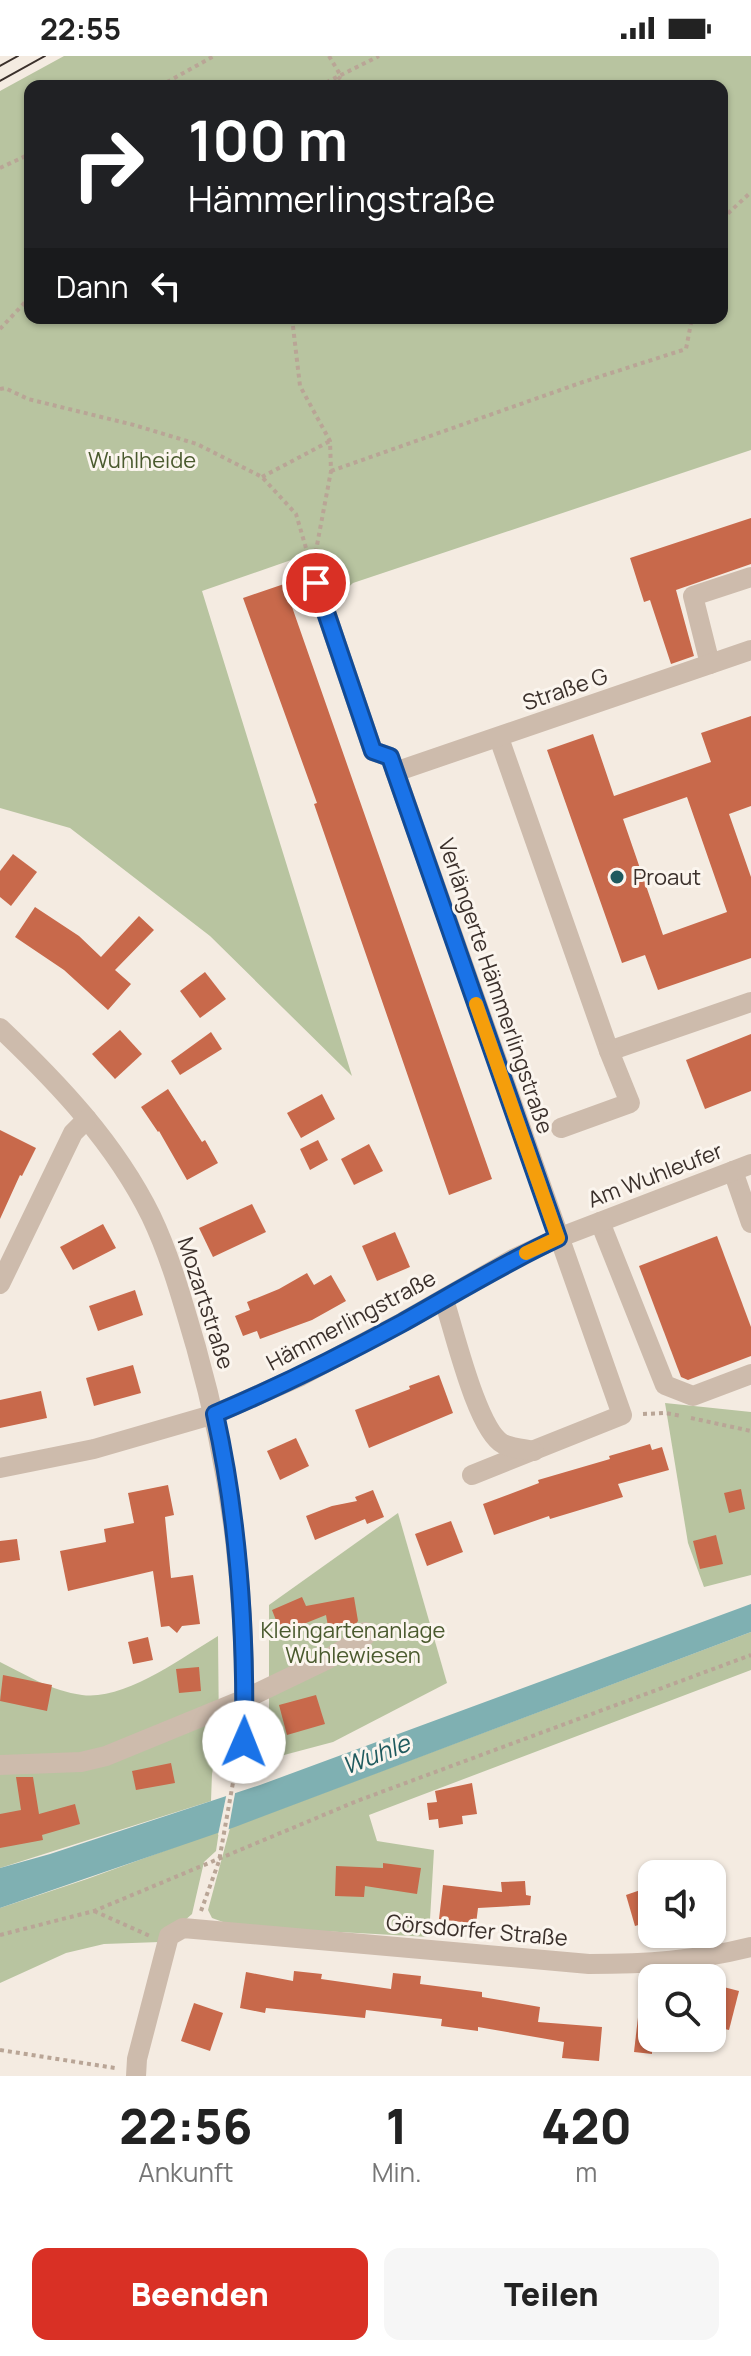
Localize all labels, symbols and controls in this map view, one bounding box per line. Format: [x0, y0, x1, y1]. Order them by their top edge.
text: 22:55 [40, 8, 121, 49]
text: 100 m [188, 101, 348, 178]
icon: right [56, 112, 160, 216]
text: Hämmerlingstraße [188, 174, 495, 223]
icon: left [144, 264, 188, 308]
text: Dann [56, 266, 128, 307]
park label: Wuhlheide [88, 445, 196, 475]
pin [282, 549, 350, 617]
icon: arrive [294, 561, 338, 605]
street label: Straße G [518, 660, 612, 718]
street label: Verlängerte Hämmerlingstraße [431, 834, 561, 1138]
place label: Proaut [633, 862, 701, 892]
marker: Proaut [608, 868, 626, 886]
street label: Am Wuhleufer [583, 1135, 727, 1214]
street label: Mozartstraße [171, 1233, 241, 1373]
street label: Hämmerlingstraße [261, 1263, 441, 1377]
park label: Kleingartenanlage Wuhlewiesen [261, 1615, 446, 1670]
position arrow [202, 1700, 286, 1784]
water label: Wuhle [337, 1725, 416, 1782]
map controls [638, 1860, 726, 2052]
button: sound [638, 1860, 726, 1948]
street label: Görsdorfer Straße [385, 1907, 569, 1953]
button: search [638, 1964, 726, 2052]
text: 22:56 [119, 2093, 252, 2158]
text: 1 [386, 2093, 408, 2158]
text: 420 [541, 2093, 632, 2158]
text: Ankunft [138, 2154, 234, 2190]
text: Min. [372, 2154, 422, 2190]
text: m [575, 2154, 597, 2190]
button: Beenden [32, 2248, 368, 2340]
button: Teilen [384, 2248, 719, 2340]

